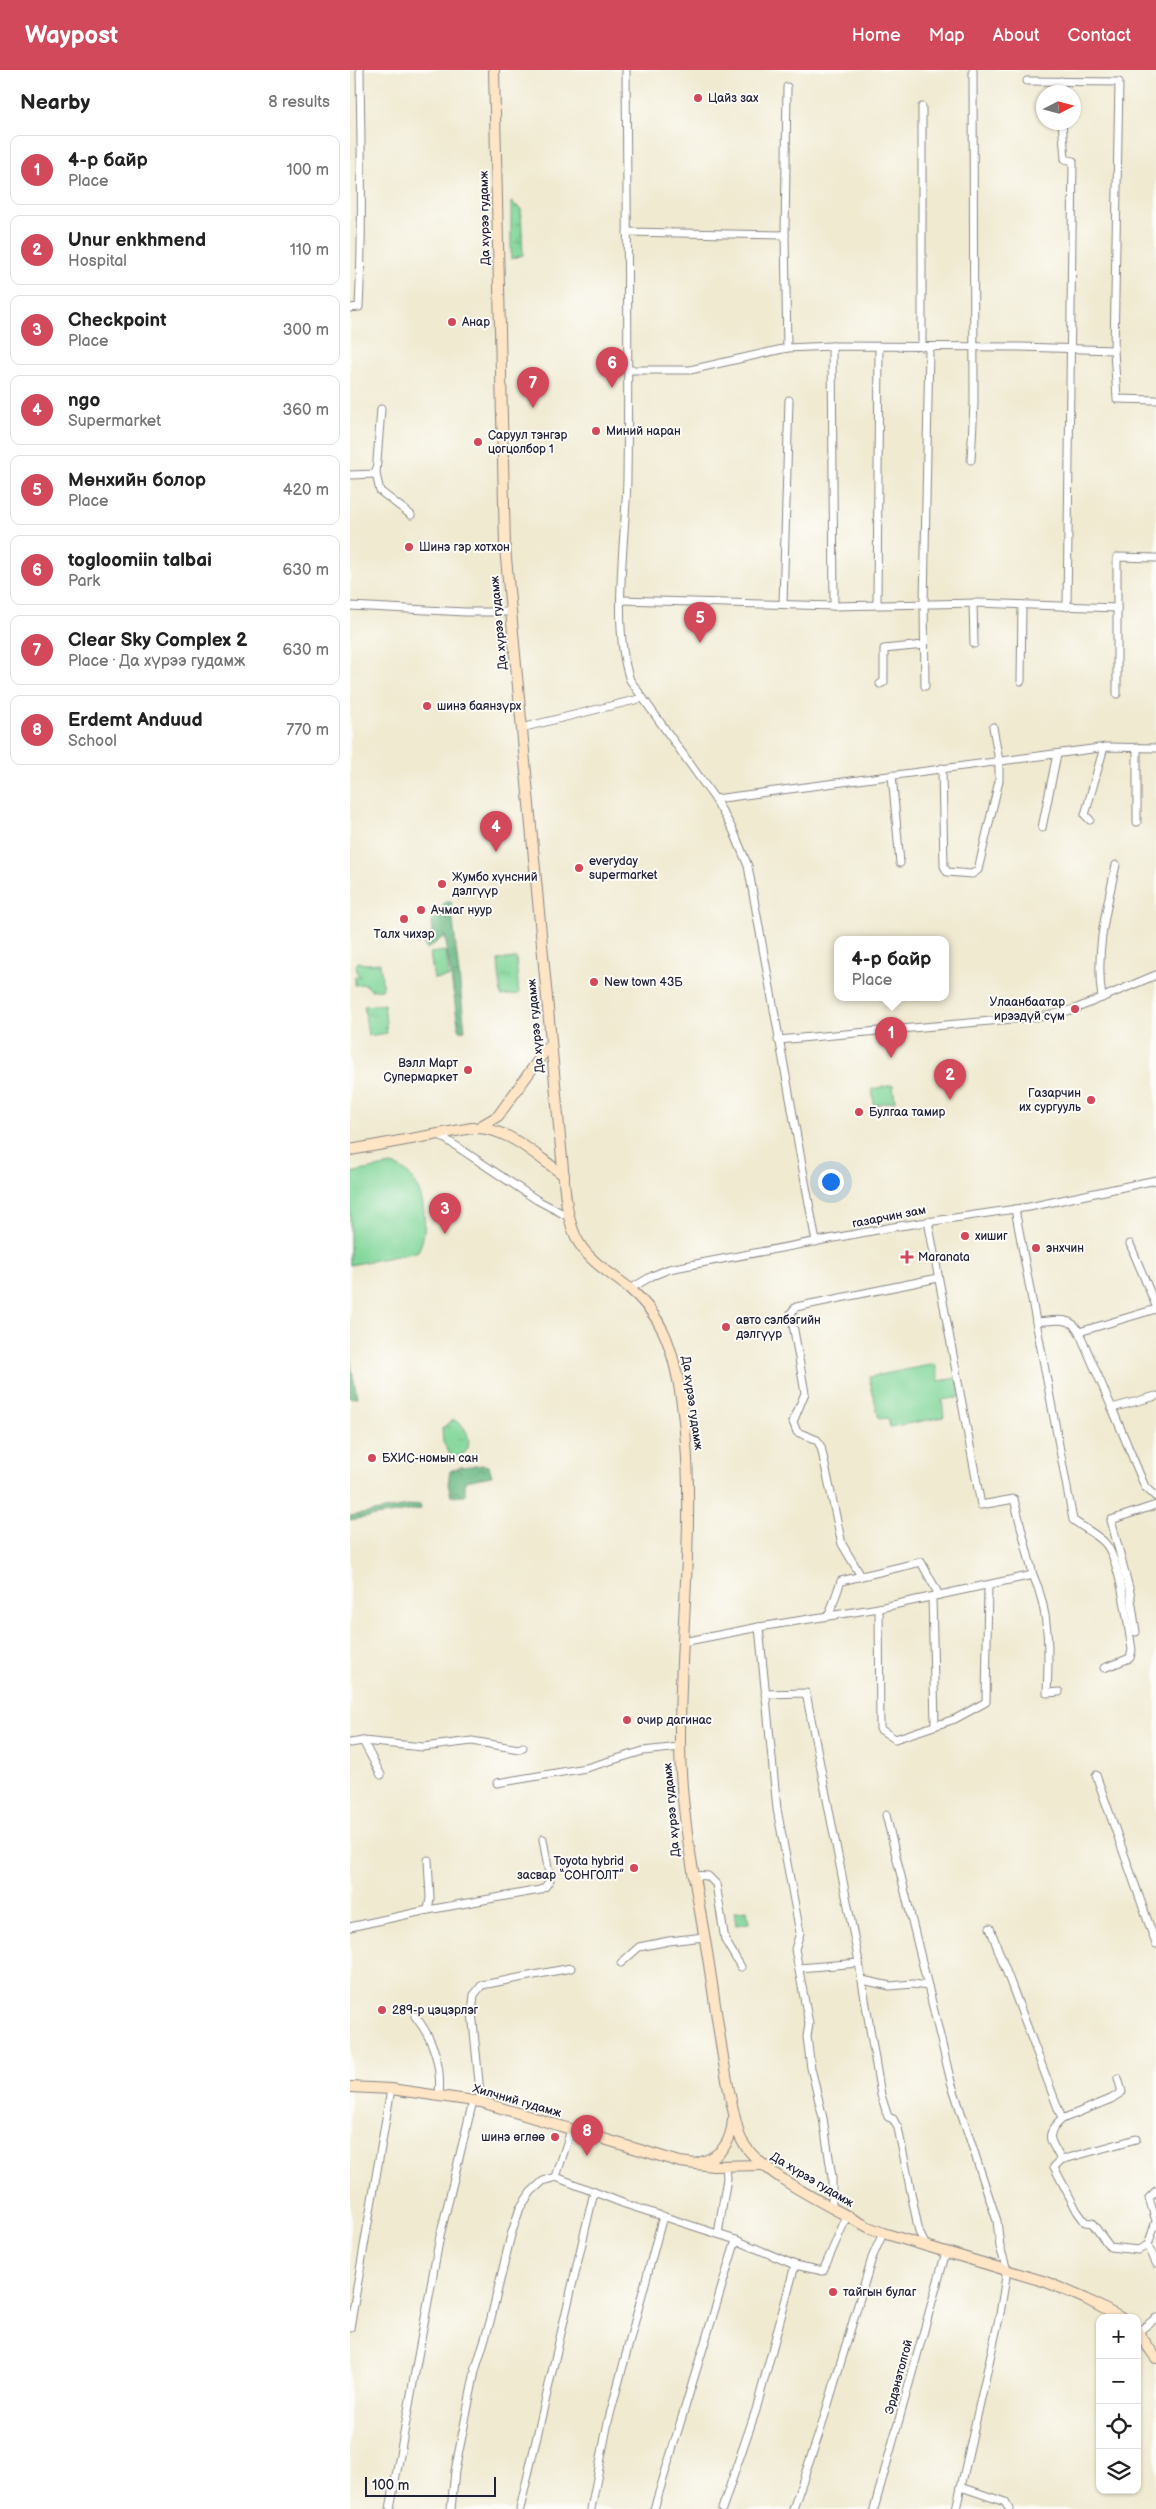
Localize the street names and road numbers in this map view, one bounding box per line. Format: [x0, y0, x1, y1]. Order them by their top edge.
street label: Да хүрээ гудамж [477, 170, 493, 265]
street label: Да хүрээ гудамж [487, 575, 511, 671]
street label: Да хүрээ гудамж [524, 978, 548, 1074]
street label: газарчин зам [851, 1202, 927, 1232]
street label: Да хүрээ гудамж [678, 1355, 706, 1452]
street label: Да хүрээ гудамж [660, 1762, 684, 1858]
street label: Хилчний гудамж [471, 2081, 564, 2121]
street label: Да хүрээ гудамж [768, 2149, 857, 2211]
street label: Эрдэнэтолгой [882, 2338, 916, 2416]

